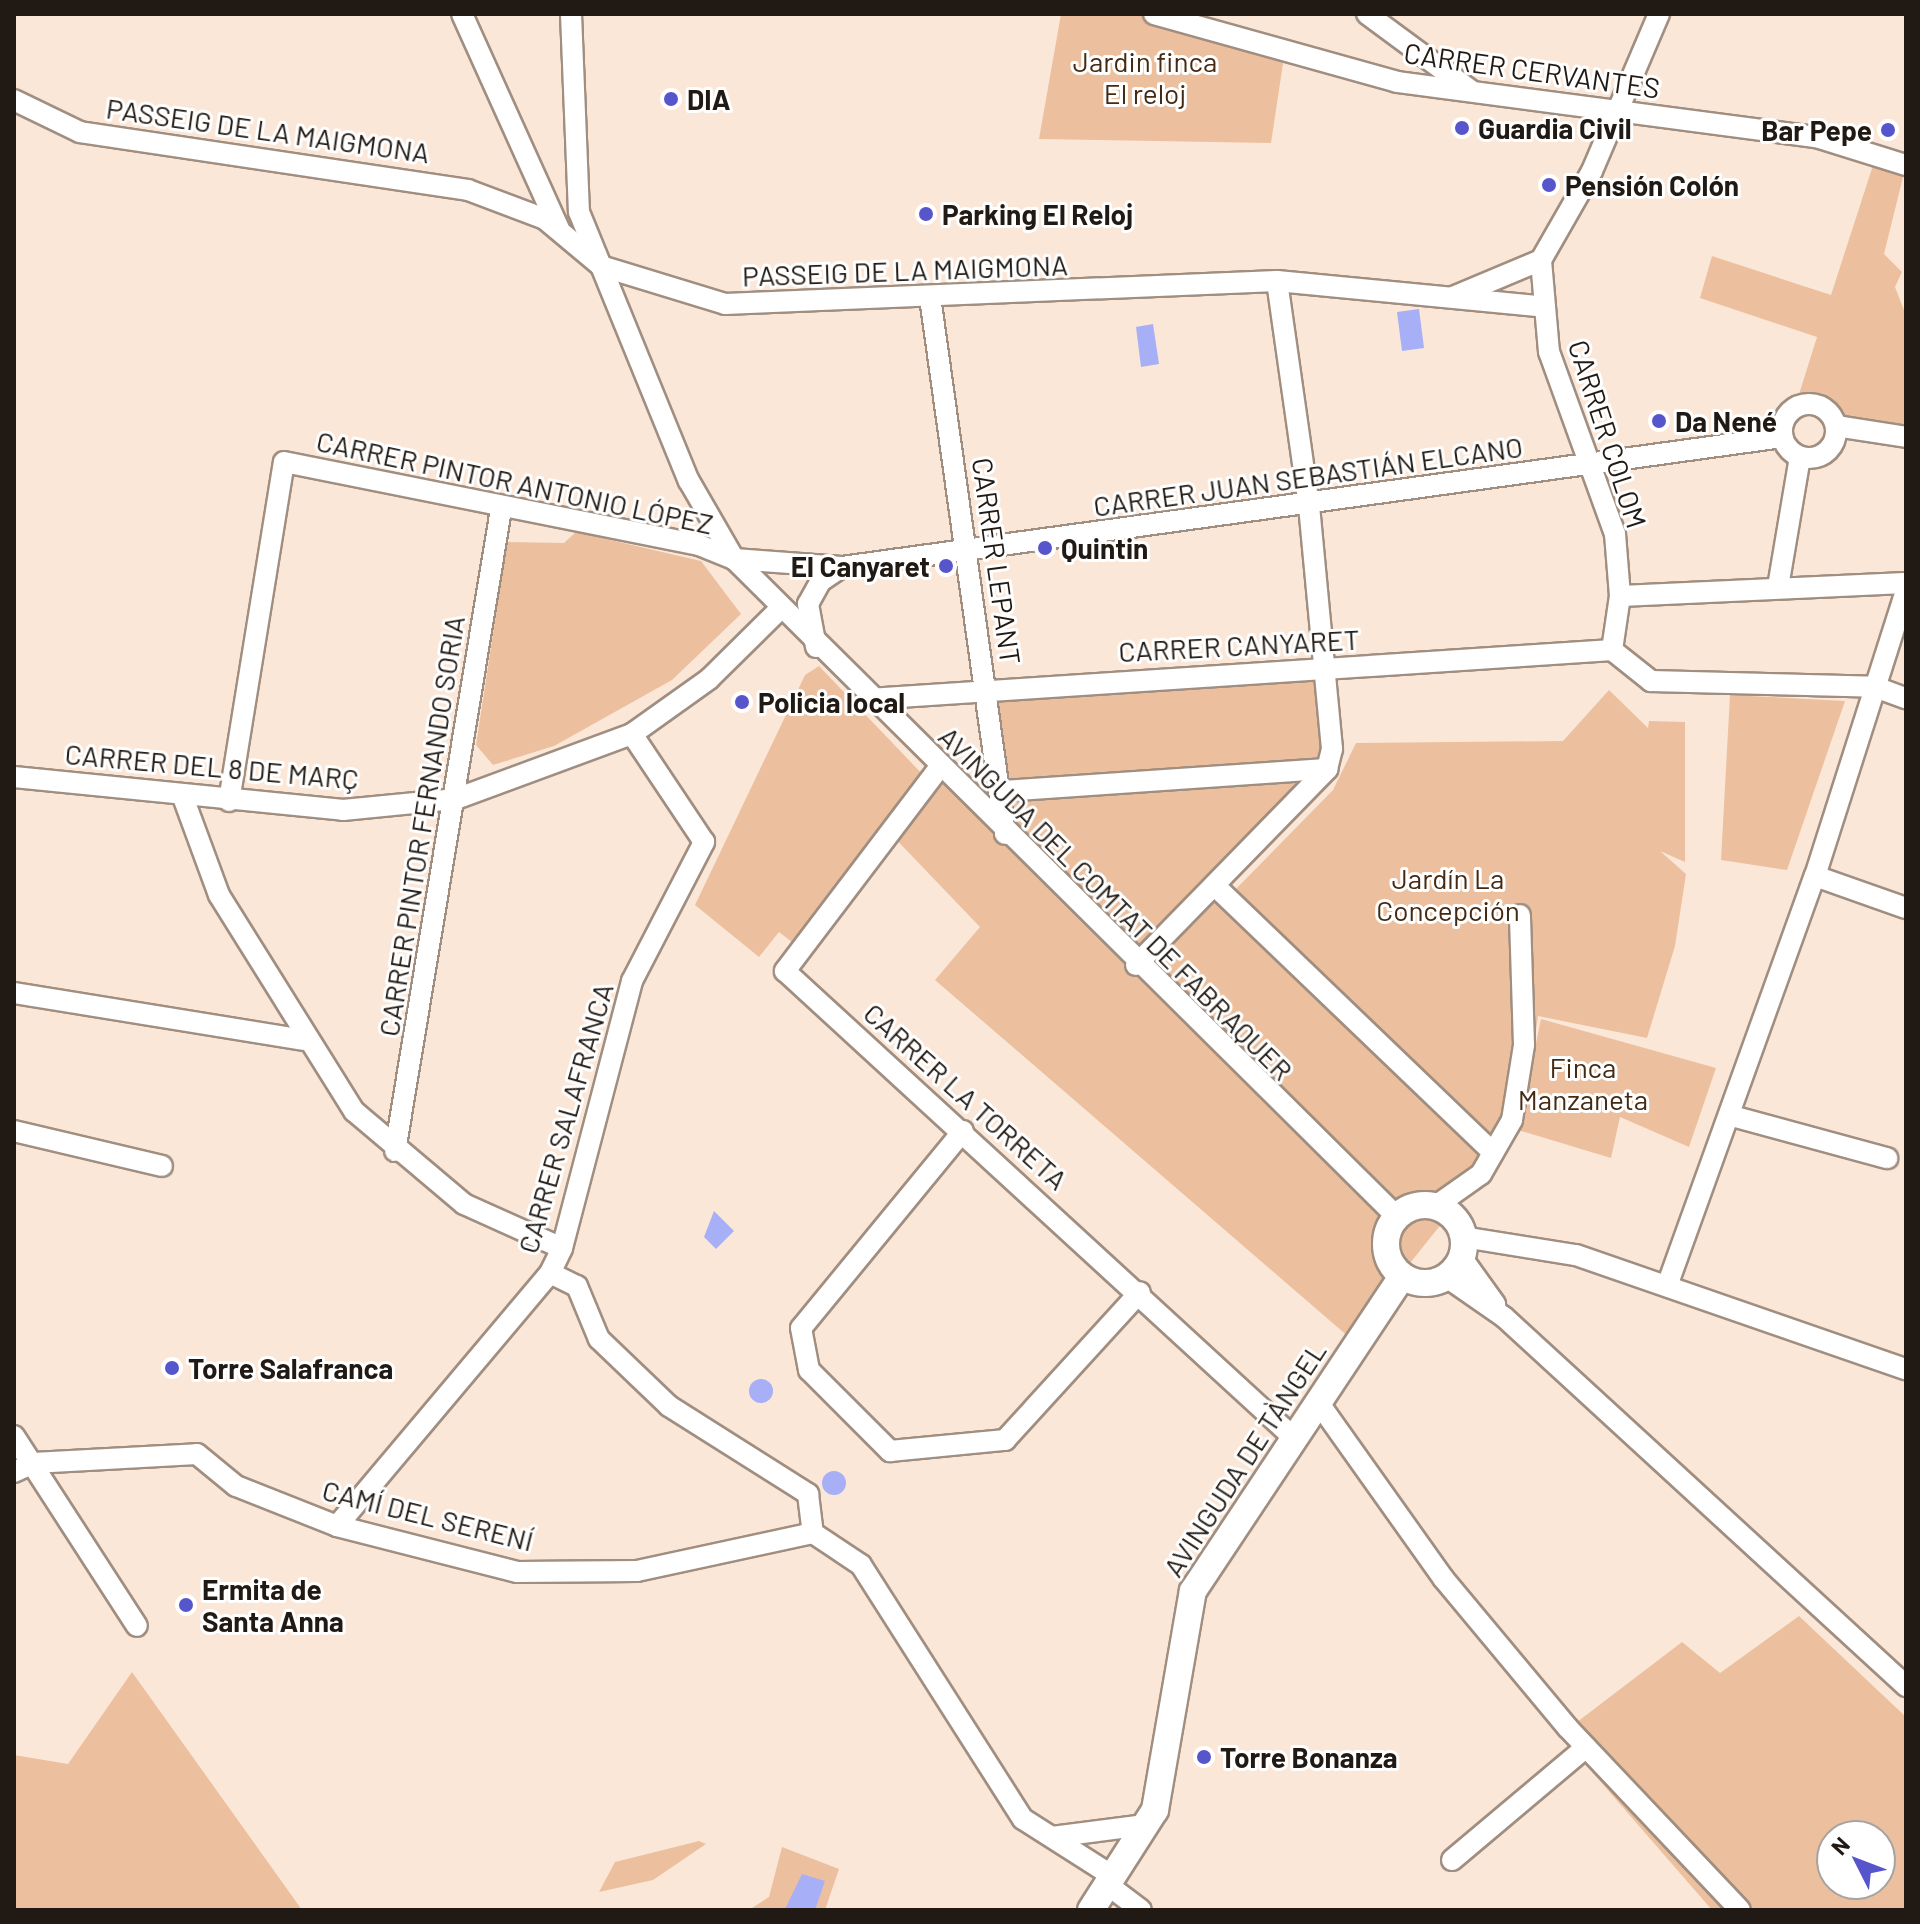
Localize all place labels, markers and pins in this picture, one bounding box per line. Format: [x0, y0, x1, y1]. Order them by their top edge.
place label: DIA [687, 82, 730, 116]
marker: DIA [662, 90, 680, 108]
place label: Guardia Civil [1478, 111, 1632, 145]
place label: Bar Pepe [1761, 113, 1872, 147]
marker: Guardia Civil [1453, 119, 1471, 137]
marker: Bar Pepe [1879, 121, 1897, 139]
place label: Pensión Colón [1565, 168, 1739, 202]
marker: Pensión Colón [1540, 176, 1558, 194]
place label: Parking El Reloj [942, 197, 1133, 231]
marker: Parking El Reloj [917, 205, 935, 223]
place label: Da Nené [1675, 404, 1777, 438]
marker: Da Nené [1650, 412, 1668, 430]
place label: Quintin [1061, 531, 1148, 565]
marker: Quintin [1036, 539, 1054, 557]
place label: El Canyaret [791, 549, 930, 583]
marker: El Canyaret [937, 557, 955, 575]
place label: Policia local [758, 685, 905, 719]
marker: Policia local [733, 693, 751, 711]
place label: Torre Salafranca [188, 1351, 393, 1385]
marker: Torre Salafranca [163, 1359, 181, 1377]
place label: Ermita de Santa Anna [202, 1572, 344, 1638]
marker: Ermita de Santa Anna [177, 1596, 195, 1614]
place label: Torre Bonanza [1220, 1740, 1398, 1774]
marker: Torre Bonanza [1195, 1748, 1213, 1766]

